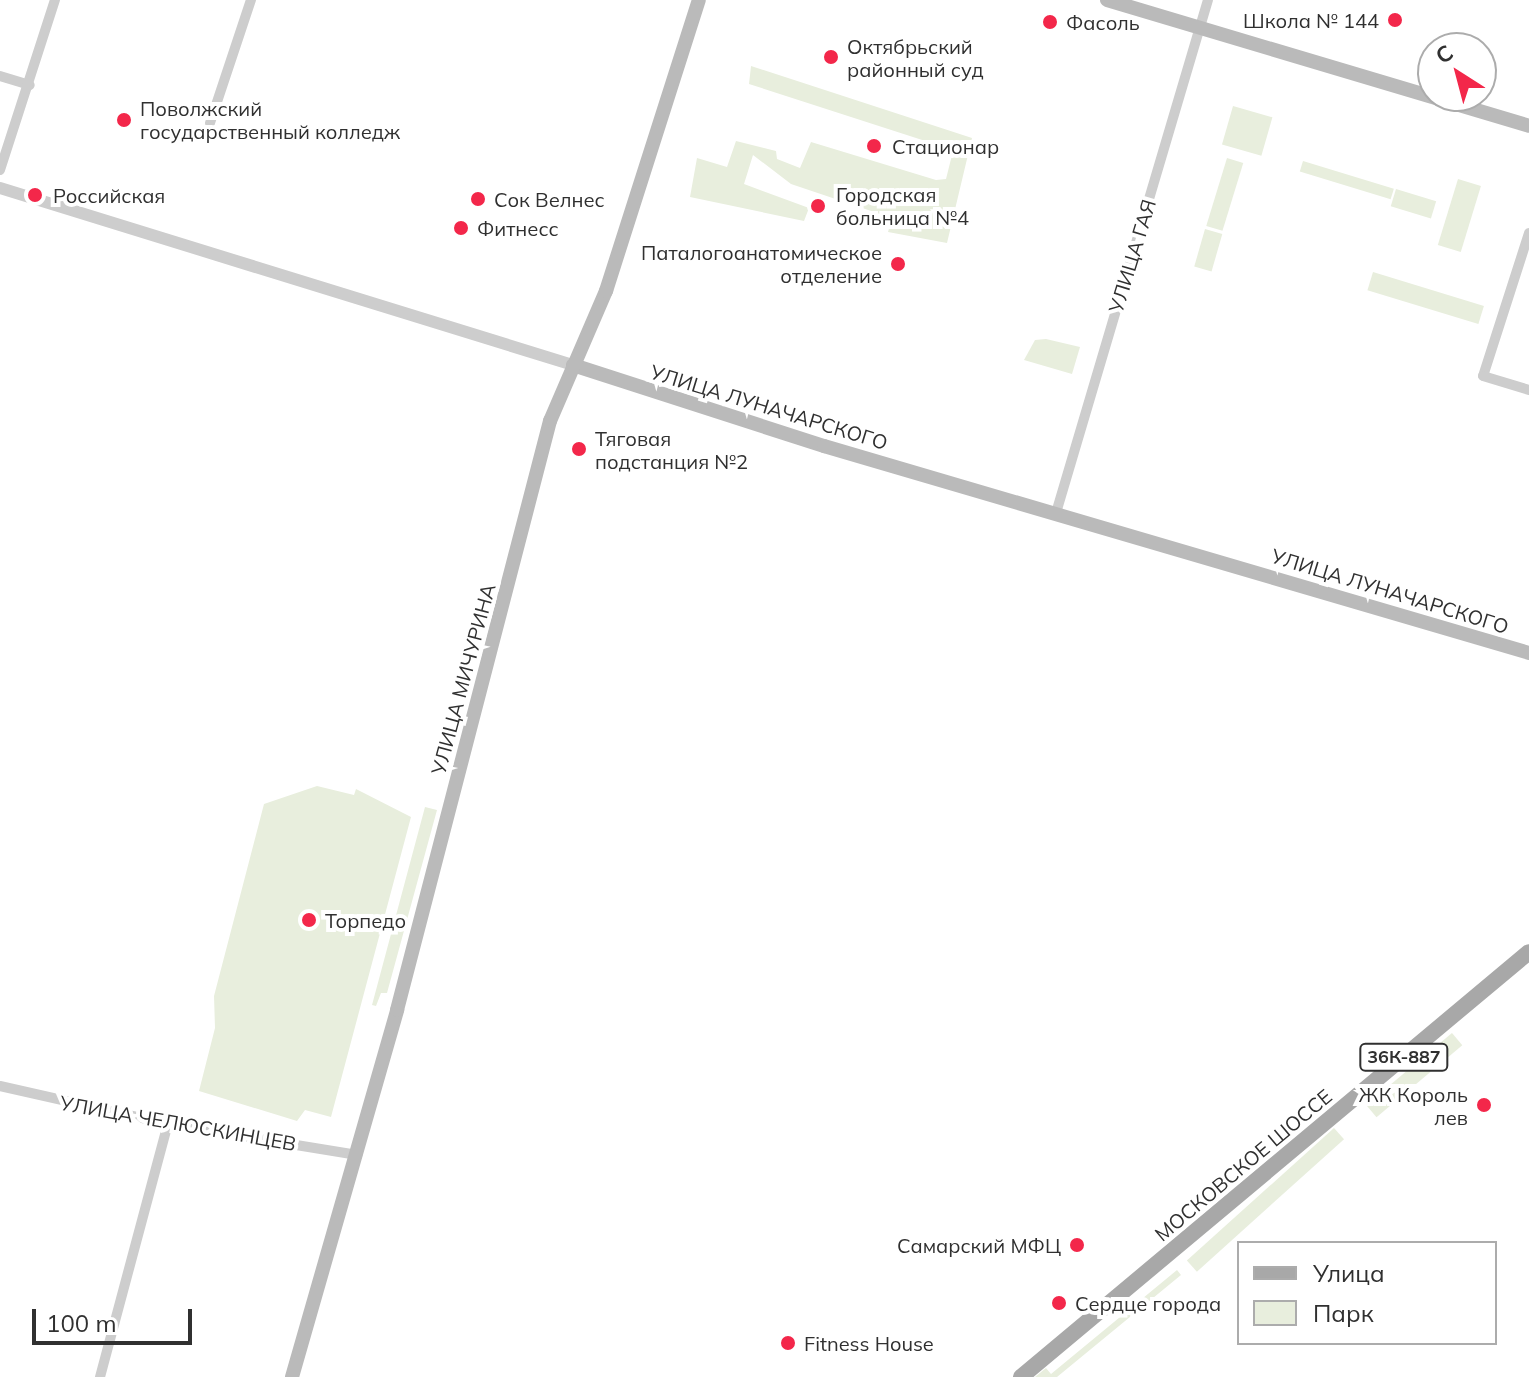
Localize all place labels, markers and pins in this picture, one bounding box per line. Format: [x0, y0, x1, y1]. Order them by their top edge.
place label: Школа № 144 [1243, 8, 1379, 32]
place label: Фасоль [1066, 10, 1140, 34]
marker: Школа № 144 [1386, 11, 1404, 29]
marker: Фасоль [1041, 13, 1059, 31]
place label: Октябрьский районный суд [847, 34, 984, 81]
marker: Октябрьский районный суд [822, 48, 840, 66]
place label: Поволжский государственный колледж [140, 96, 400, 143]
marker: Поволжский государственный колледж [115, 111, 133, 129]
place label: Стационар [892, 134, 999, 158]
marker: Стационар [863, 135, 885, 157]
place label: Городская больница №4 [836, 182, 969, 229]
place label: Российская [53, 183, 165, 207]
marker: Российская [24, 184, 46, 206]
place label: Сок Велнес [494, 187, 605, 211]
marker: Сок Велнес [469, 190, 487, 208]
marker: Городская больница №4 [807, 195, 829, 217]
place label: Фитнесс [477, 216, 559, 240]
marker: Фитнесс [452, 219, 470, 237]
place label: Паталогоанатомическое отделение [641, 240, 882, 287]
marker: Паталогоанатомическое отделение [889, 255, 907, 273]
place label: Тяговая подстанция №2 [595, 426, 748, 473]
marker: Тяговая подстанция №2 [570, 440, 588, 458]
place label: Торпедо [325, 908, 406, 932]
marker: Торпедо [300, 911, 318, 929]
place label: ЖК Король лев [1359, 1082, 1468, 1129]
marker: ЖК Король лев [1475, 1096, 1493, 1114]
place label: Самарский МФЦ [897, 1233, 1061, 1257]
marker: Самарский МФЦ [1068, 1236, 1086, 1254]
place label: Сердце города [1075, 1291, 1221, 1315]
marker: Сердце города [1050, 1294, 1068, 1312]
place label: Fitness House [804, 1331, 934, 1355]
marker: Fitness House [779, 1334, 797, 1352]

